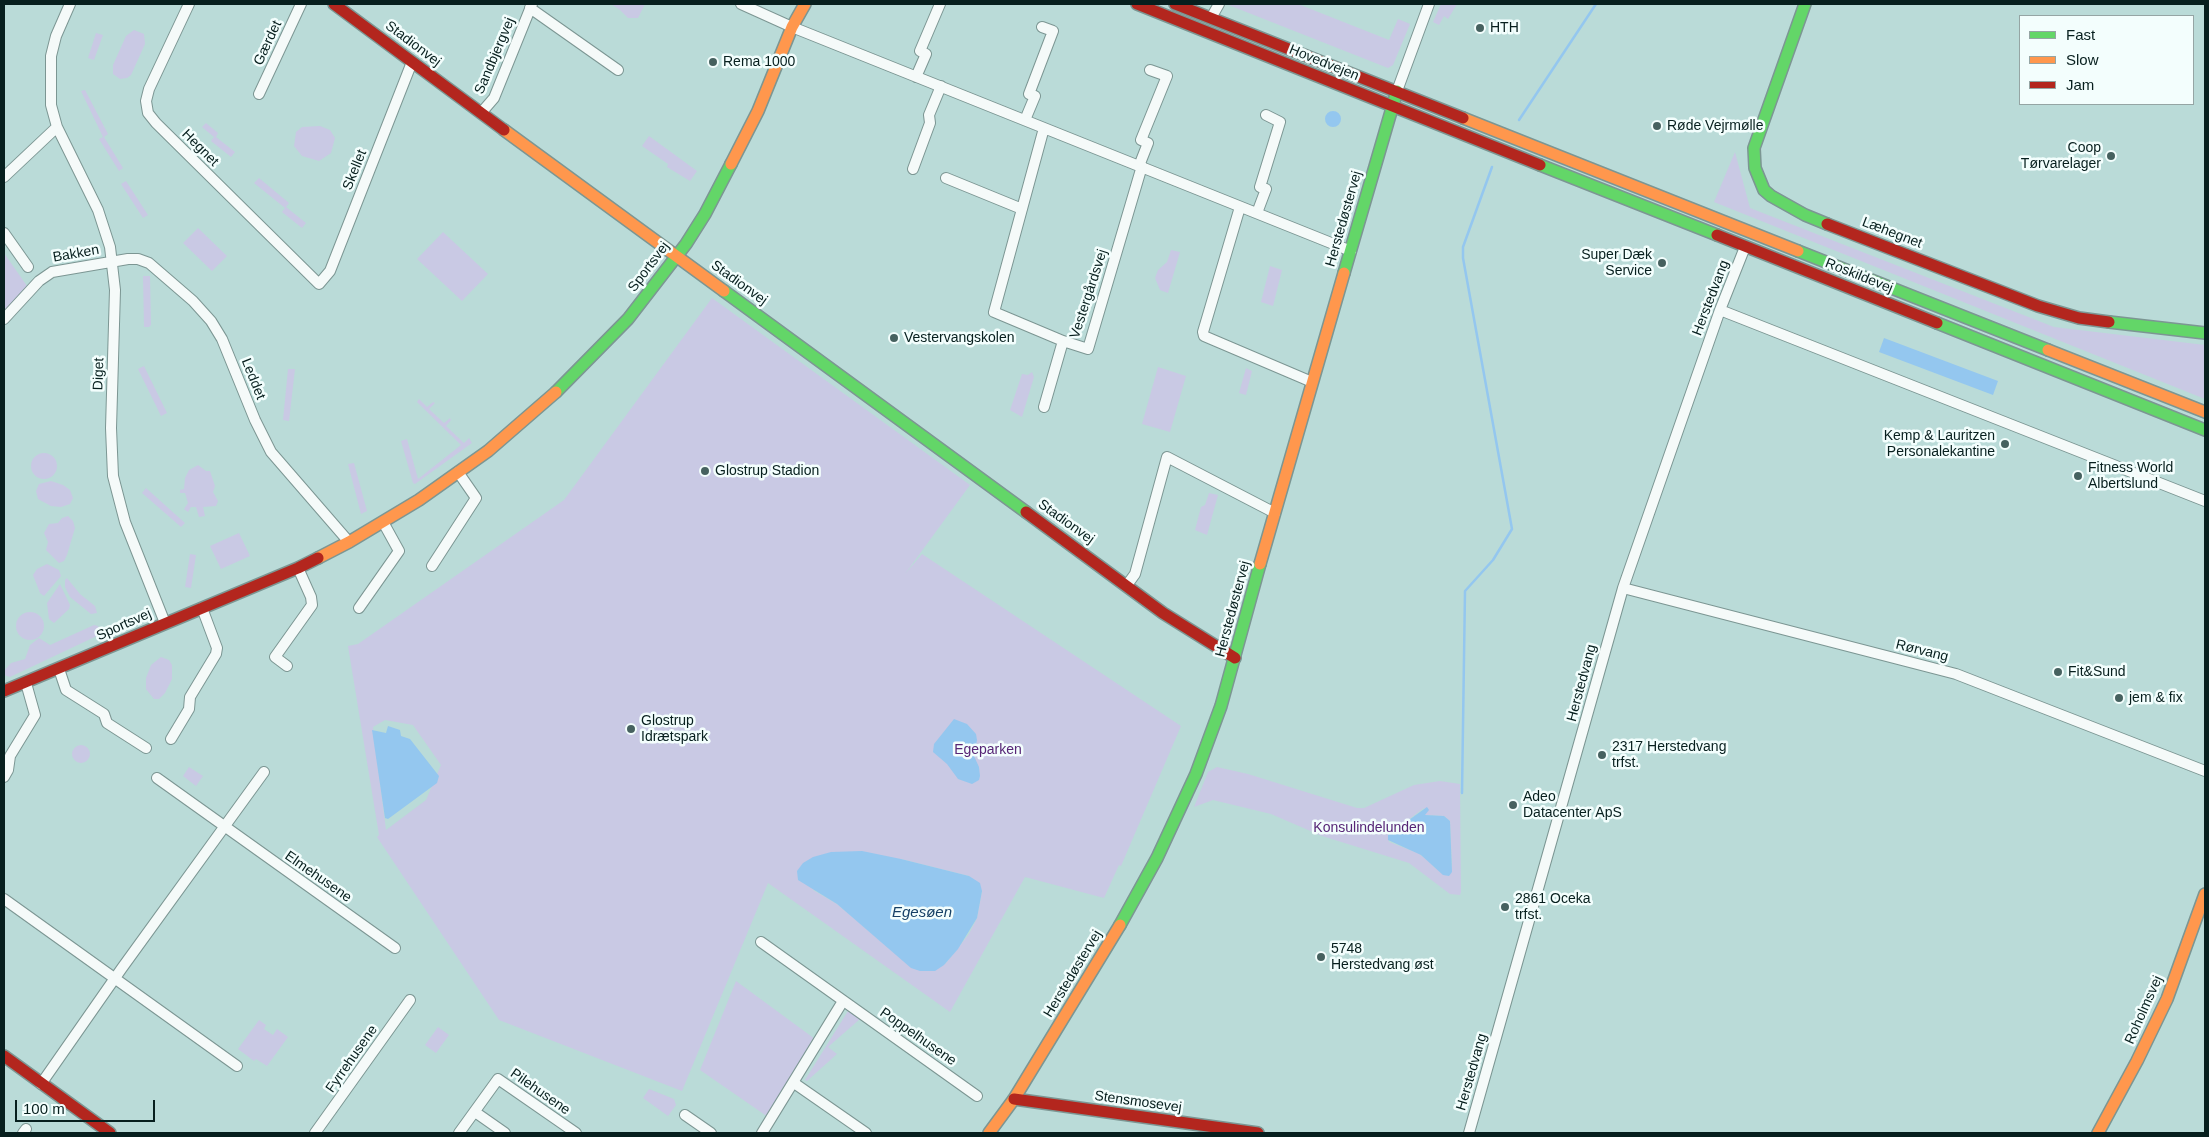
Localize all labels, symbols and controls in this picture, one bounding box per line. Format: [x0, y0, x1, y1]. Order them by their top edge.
street label: Sandbjergvej [471, 15, 519, 97]
legend [2019, 15, 2194, 105]
street label: Gærdet [250, 18, 286, 68]
street label: Stadionvej [382, 18, 444, 70]
place label: HTH [1490, 20, 1519, 36]
marker: HTH [1474, 22, 1486, 34]
text: Fast [2066, 26, 2095, 43]
street label: Hovedvejen [1287, 41, 1361, 85]
text: Slow [2066, 51, 2099, 68]
place label: Rema 1000 [723, 54, 795, 70]
marker: Rema 1000 [707, 56, 719, 68]
text: Jam [2066, 76, 2094, 93]
place label: Røde Vejrmølle [1667, 118, 1763, 134]
marker: Røde Vejrmølle [1651, 120, 1663, 132]
street label: Hegnet [178, 126, 222, 170]
place label: Coop Tørvarelager [2021, 140, 2101, 172]
street label: Skellet [339, 147, 371, 193]
marker: Coop Tørvarelager [2105, 150, 2117, 162]
street label: Herstedøstervej [1322, 169, 1366, 269]
street label: Læhegnet [1860, 214, 1924, 252]
street label: Sportsvej [625, 239, 673, 295]
street label: Bakken [52, 242, 100, 266]
street label: Vestergårdsvej [1067, 247, 1111, 341]
place label: Super Dæk Service [1581, 247, 1652, 280]
street label: Roskildevej [1823, 255, 1895, 297]
street label: Stadionvej [708, 257, 770, 309]
marker: Super Dæk Service [1656, 257, 1668, 269]
street label: Herstedvang [1689, 258, 1733, 338]
place label: Vestervangskolen [904, 330, 1015, 346]
marker: Vestervangskolen [888, 332, 900, 344]
street label: Leddet [237, 356, 269, 402]
street label: Diget [90, 357, 108, 391]
place label: Kemp & Lauritzen Personalekantine [1884, 428, 1995, 461]
marker: Kemp & Lauritzen Personalekantine [1999, 438, 2011, 450]
place label: Fitness World Albertslund [2088, 460, 2173, 492]
place label: Glostrup Stadion [715, 463, 819, 479]
marker: Glostrup Stadion [699, 465, 711, 477]
marker: Fitness World Albertslund [2072, 470, 2084, 482]
street label: Stadionvej [1035, 496, 1097, 548]
street label: Herstedøstervej [1212, 559, 1254, 659]
street label: Sportsvej [94, 605, 154, 645]
street label: Rørvang [1894, 636, 1950, 666]
street label: Herstedvang [1564, 642, 1600, 724]
place label: Fit&Sund [2068, 664, 2126, 680]
marker: Fit&Sund [2052, 666, 2064, 678]
place label: jem & fix [2129, 690, 2183, 706]
marker: jem & fix [2113, 692, 2125, 704]
place label: Glostrup Idrætspark [641, 713, 708, 746]
marker: Glostrup Idrætspark [625, 723, 637, 735]
place label: 2317 Herstedvang trfst. [1612, 739, 1726, 772]
park label: Egeparken [954, 742, 1022, 758]
marker: 2317 Herstedvang trfst. [1596, 749, 1608, 761]
place label: Adeo Datacenter ApS [1523, 789, 1622, 822]
marker: Adeo Datacenter ApS [1507, 799, 1519, 811]
park label: Konsulindelunden [1313, 820, 1425, 836]
street label: Elmehusene [281, 848, 355, 906]
place label: 2861 Oceka trfst. [1515, 891, 1590, 924]
marker: 2861 Oceka trfst. [1499, 901, 1511, 913]
water label: Egesøen [892, 904, 952, 922]
street label: Herstedøstervej [1040, 927, 1106, 1021]
place label: 5748 Herstedvang øst [1331, 941, 1434, 974]
marker: 5748 Herstedvang øst [1315, 951, 1327, 963]
street label: Roholmsvej [2121, 973, 2167, 1047]
street label: Poppelhusene [877, 1004, 959, 1070]
street label: Fyrrehusene [323, 1022, 381, 1096]
street label: Herstedvang [1453, 1032, 1491, 1112]
street label: Pilehusene [507, 1065, 573, 1119]
street label: Stensmosevej [1093, 1088, 1183, 1116]
scale bar [18, 1090, 158, 1122]
text: 100 m [23, 1100, 65, 1117]

